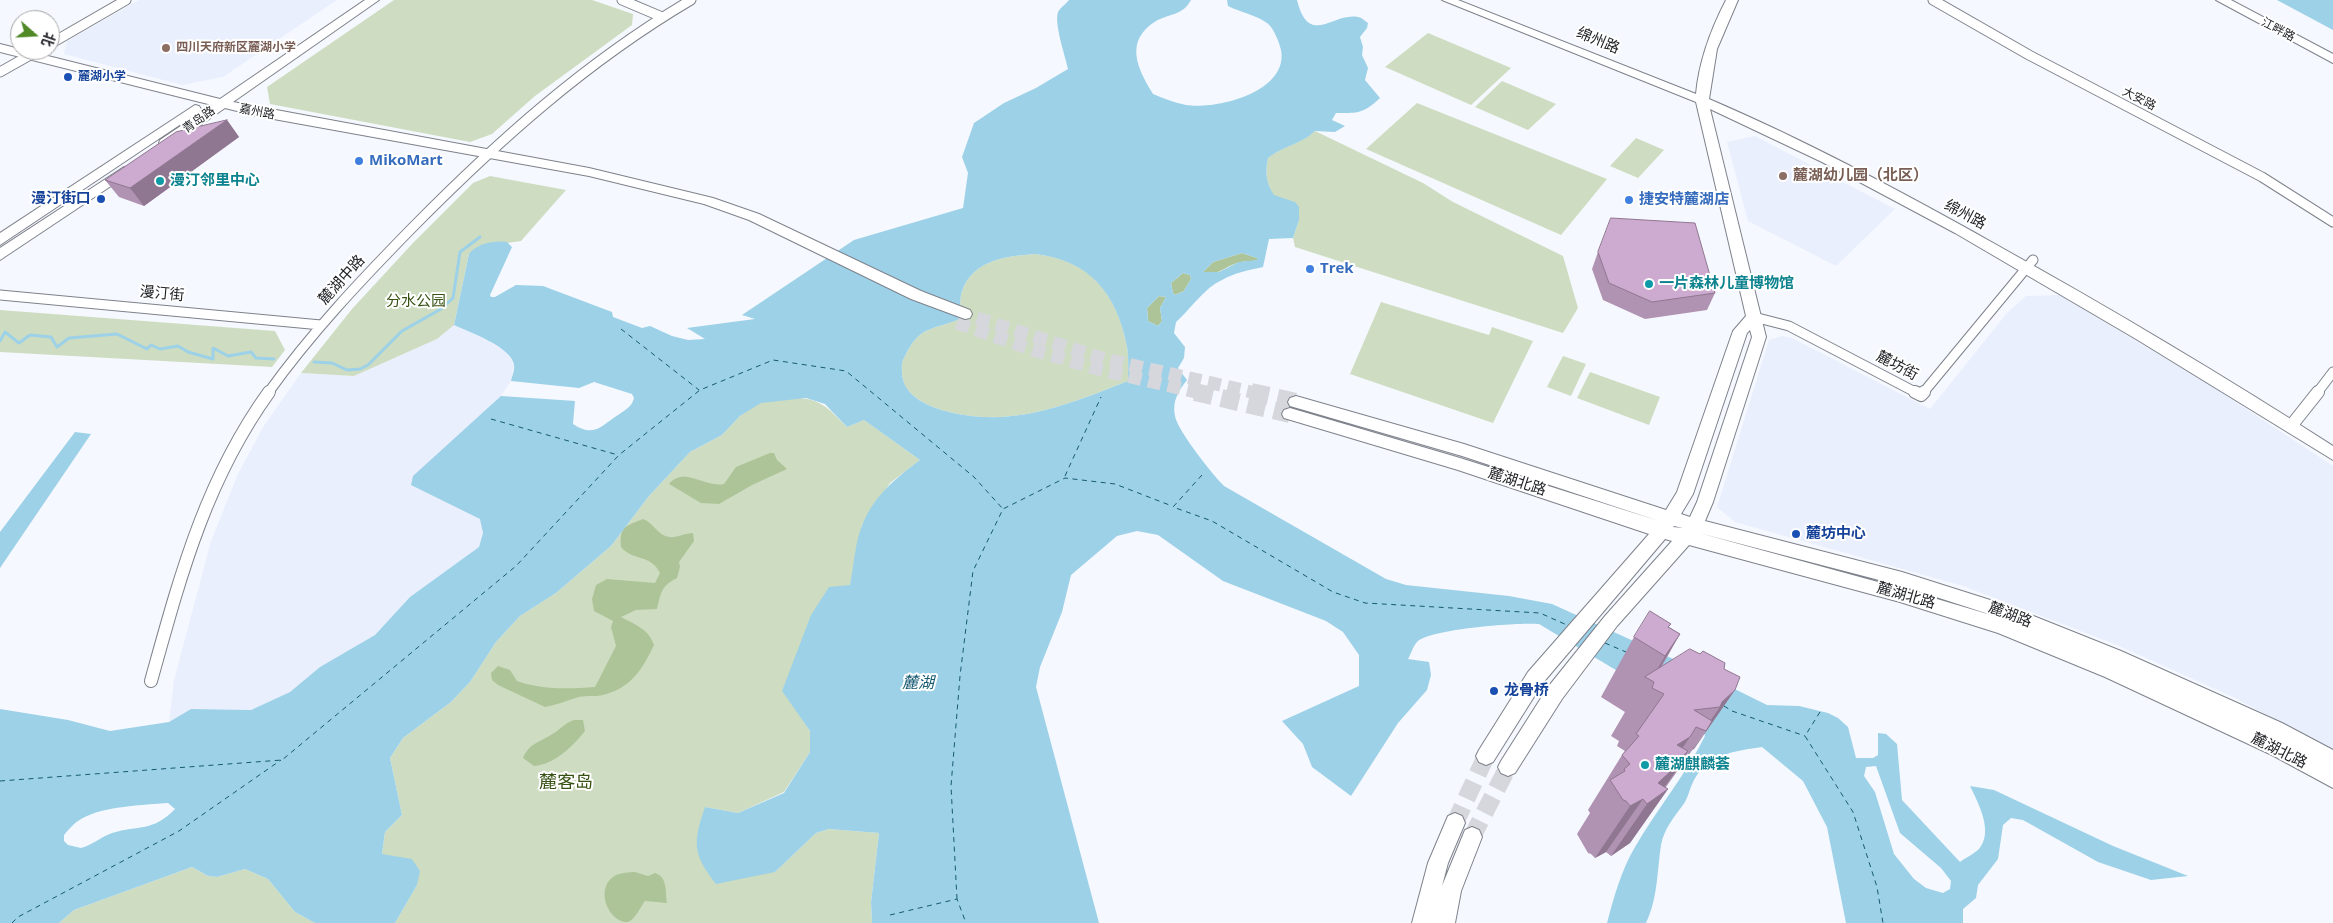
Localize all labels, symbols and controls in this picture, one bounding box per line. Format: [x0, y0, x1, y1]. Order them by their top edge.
north arrow [10, 10, 60, 60]
street label: 江畔路 [2259, 15, 2297, 45]
street label: 绵州路 [1574, 24, 1622, 58]
text: 北 [37, 30, 60, 49]
place label: 四川天府新区麓湖小学 [176, 41, 296, 55]
marker: 四川天府新区麓湖小学 [160, 42, 172, 54]
place label: 麓湖小学 [78, 70, 126, 84]
marker: 麓湖小学 [62, 71, 74, 83]
street label: 大安路 [2120, 84, 2158, 114]
street label: 嘉州路 [238, 101, 276, 123]
street label: 青岛路 [180, 104, 218, 136]
place label: MikoMart [369, 152, 443, 170]
marker: MikoMart [353, 155, 365, 167]
place label: 麓湖幼儿园（北区） [1793, 167, 1928, 185]
marker: 麓湖幼儿园（北区） [1777, 170, 1789, 182]
place label: 漫汀邻里中心 [170, 172, 260, 190]
marker: 漫汀邻里中心 [154, 175, 166, 187]
place label: 漫汀街口 [31, 190, 91, 208]
place label: 捷安特麓湖店 [1639, 191, 1729, 209]
marker: 漫汀街口 [95, 193, 107, 205]
marker: 捷安特麓湖店 [1623, 194, 1635, 206]
street label: 绵州路 [1941, 196, 1989, 234]
street label: 麓湖中路 [315, 252, 369, 308]
place label: Trek [1320, 260, 1354, 278]
marker: Trek [1304, 263, 1316, 275]
place label: 一片森林儿童博物馆 [1659, 275, 1794, 293]
marker: 一片森林儿童博物馆 [1643, 278, 1655, 290]
street label: 漫汀街 [139, 283, 185, 305]
park label: 分水公园 [386, 293, 446, 311]
street label: 麓坊街 [1873, 347, 1921, 385]
street label: 麓湖北路 [1486, 464, 1548, 500]
place label: 麓坊中心 [1806, 525, 1866, 543]
marker: 麓坊中心 [1790, 528, 1802, 540]
street label: 麓湖北路 [1875, 579, 1937, 613]
street label: 麓湖路 [1986, 599, 2034, 631]
water label: 麓湖 [902, 673, 934, 693]
place label: 龙骨桥 [1504, 682, 1549, 700]
marker: 龙骨桥 [1488, 685, 1500, 697]
street label: 麓湖北路 [2248, 729, 2310, 773]
place label: 麓湖麒麟荟 [1655, 756, 1730, 774]
marker: 麓湖麒麟荟 [1639, 759, 1651, 771]
park label: 麓客岛 [539, 772, 593, 794]

